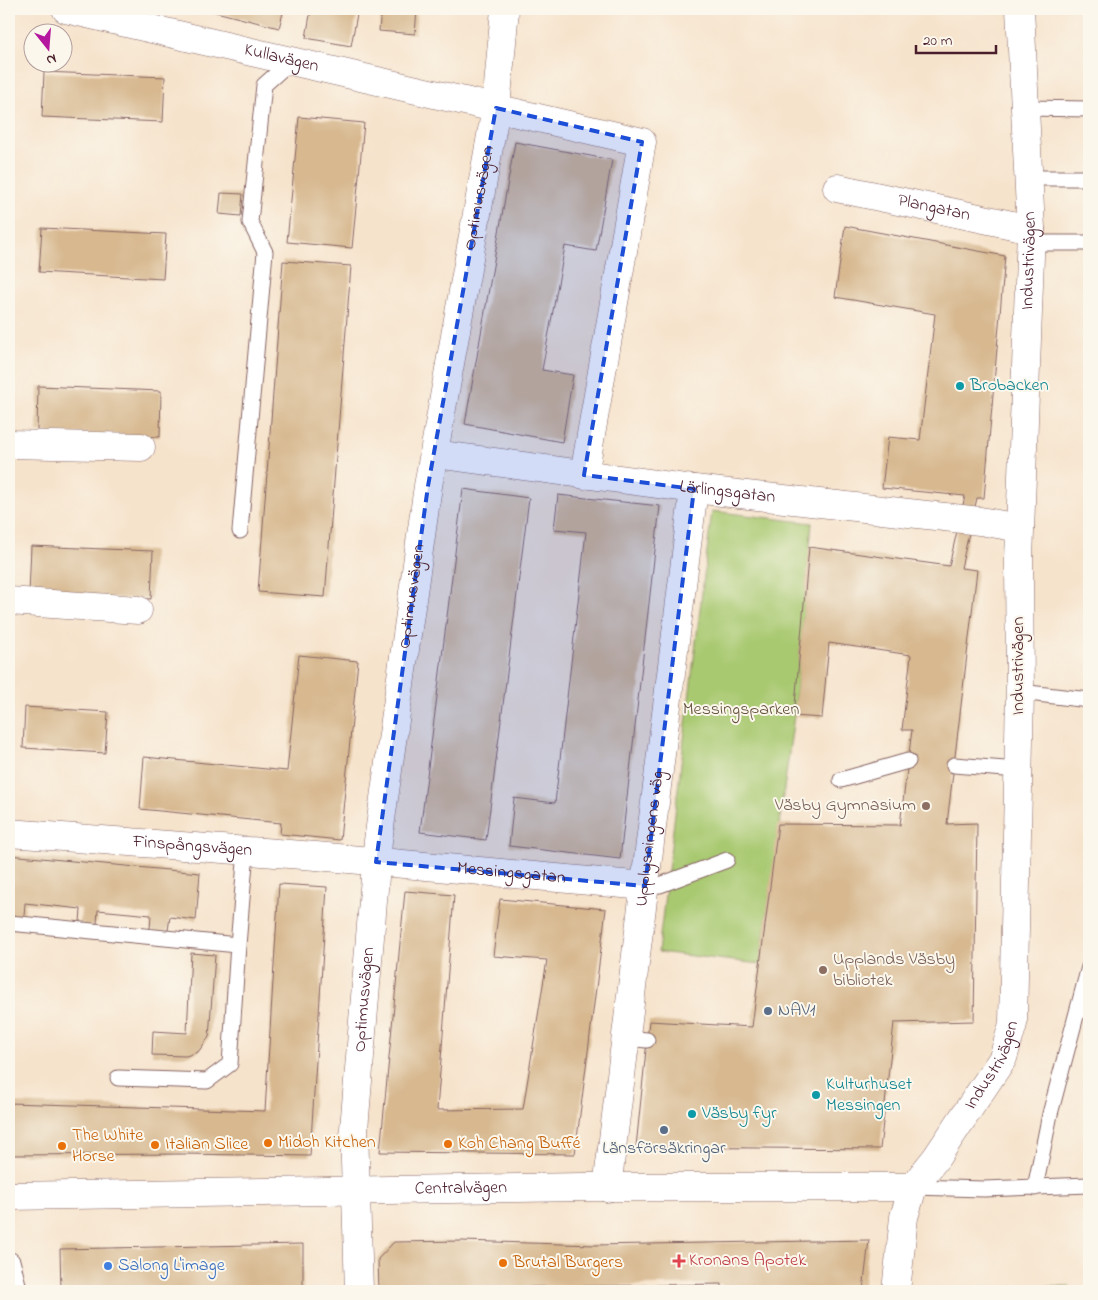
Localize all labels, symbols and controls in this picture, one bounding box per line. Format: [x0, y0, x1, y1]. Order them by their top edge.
north arrow [22, 22, 72, 72]
scale bar [916, 22, 996, 54]
text: 20 m [923, 30, 953, 52]
street label: Kullavägen [241, 38, 321, 80]
text: N [44, 48, 59, 70]
street label: Optimusvägen [458, 144, 502, 252]
street label: Plangatan [895, 188, 973, 229]
street label: Industrivägen [1015, 211, 1045, 311]
place label: Brobacken [969, 373, 1049, 399]
marker: Brobacken [954, 380, 966, 392]
street label: Lärlingsgatan [678, 474, 777, 511]
street label: Optimusvägen [392, 542, 433, 651]
street label: Industrivägen [1006, 617, 1033, 715]
park label: Messingsparken [683, 697, 799, 724]
street label: Upplysningens väg [629, 769, 673, 908]
place label: Väsby Gymnasium [774, 793, 916, 819]
marker: Väsby Gymnasium [920, 800, 932, 812]
street label: Finspångsvägen [131, 829, 253, 864]
street label: Messingsgatan [456, 856, 567, 892]
street label: Optimusvägen [347, 946, 382, 1053]
place label: Upplands Väsby bibliotek [833, 947, 955, 994]
marker: Upplands Väsby bibliotek [817, 964, 829, 976]
place label: NAV1 [778, 998, 816, 1024]
marker: NAV1 [762, 1005, 774, 1017]
street label: Industrivägen [959, 1018, 1026, 1115]
place label: Kulturhuset Messingen [826, 1072, 912, 1120]
marker: Kulturhuset Messingen [810, 1089, 822, 1101]
place label: Väsby fyr [701, 1101, 777, 1127]
marker: Väsby fyr [686, 1108, 698, 1120]
place label: The White Horse [72, 1123, 144, 1170]
marker: Länsförsäkringar [658, 1124, 670, 1136]
place label: Midoh Kitchen [278, 1130, 376, 1156]
place label: Koh Chang Buffé [458, 1131, 581, 1158]
place label: Italian Slice [165, 1132, 249, 1158]
place label: Länsförsäkringar [602, 1136, 726, 1163]
marker: Midoh Kitchen [262, 1137, 274, 1149]
marker: Koh Chang Buffé [442, 1138, 454, 1150]
marker: Italian Slice [149, 1139, 161, 1151]
marker: The White Horse [56, 1140, 68, 1152]
street label: Centralvägen [415, 1175, 507, 1203]
place label: Kronans Apotek [689, 1248, 806, 1274]
place label: Brutal Burgers [512, 1250, 623, 1277]
place label: Salong L'image [118, 1253, 226, 1280]
marker: Kronans Apotek [673, 1255, 685, 1267]
marker: Brutal Burgers [497, 1257, 509, 1269]
marker: Salong L'image [102, 1260, 114, 1272]

